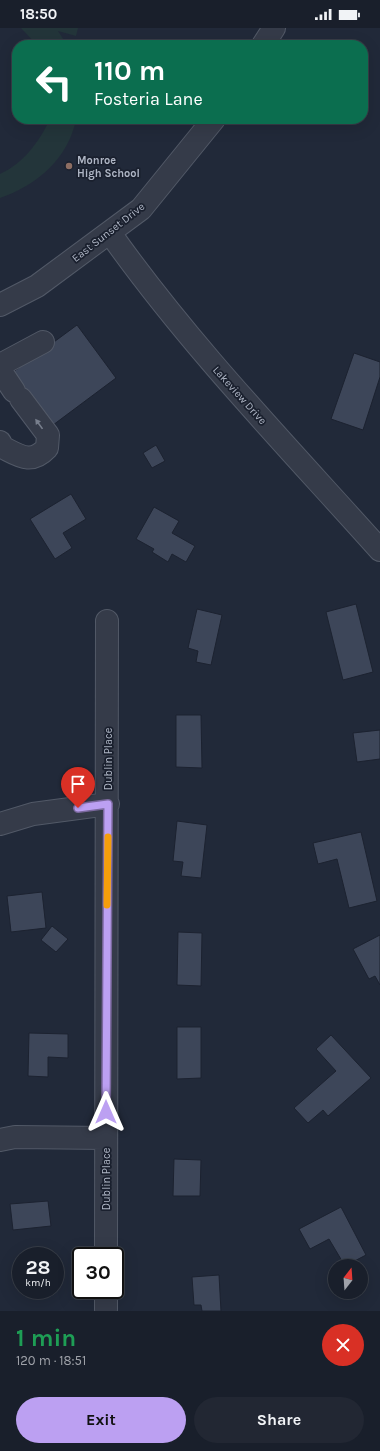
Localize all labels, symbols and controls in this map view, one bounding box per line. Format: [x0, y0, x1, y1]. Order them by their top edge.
text: 18:50 [20, 5, 57, 23]
text: 110 m [94, 54, 165, 87]
icon: left [28, 56, 80, 108]
text: Fosteria Lane [94, 88, 203, 110]
place label: Monroe High School [77, 154, 140, 180]
marker: Monroe High School [64, 161, 74, 171]
street label: East Sunset Drive [69, 200, 147, 265]
street label: Lakeview Drive [210, 364, 269, 427]
one-way arrow [35, 418, 43, 429]
street label: Dublin Place [102, 727, 115, 790]
pin [61, 767, 95, 808]
icon: arrive [67, 773, 89, 795]
position arrow [85, 1091, 127, 1133]
street label: Dublin Place [100, 1147, 113, 1210]
speed limit sign: 30 [72, 1247, 124, 1299]
text: 28 [25, 1256, 51, 1279]
north arrow [328, 1259, 368, 1299]
map controls [328, 1259, 368, 1299]
text: km/h [25, 1277, 51, 1289]
text: 1 min [16, 1324, 76, 1352]
button: close [322, 1324, 364, 1366]
text: 120 m · 18:51 [16, 1353, 86, 1368]
button: Exit [16, 1397, 186, 1443]
button: Share [194, 1397, 364, 1443]

